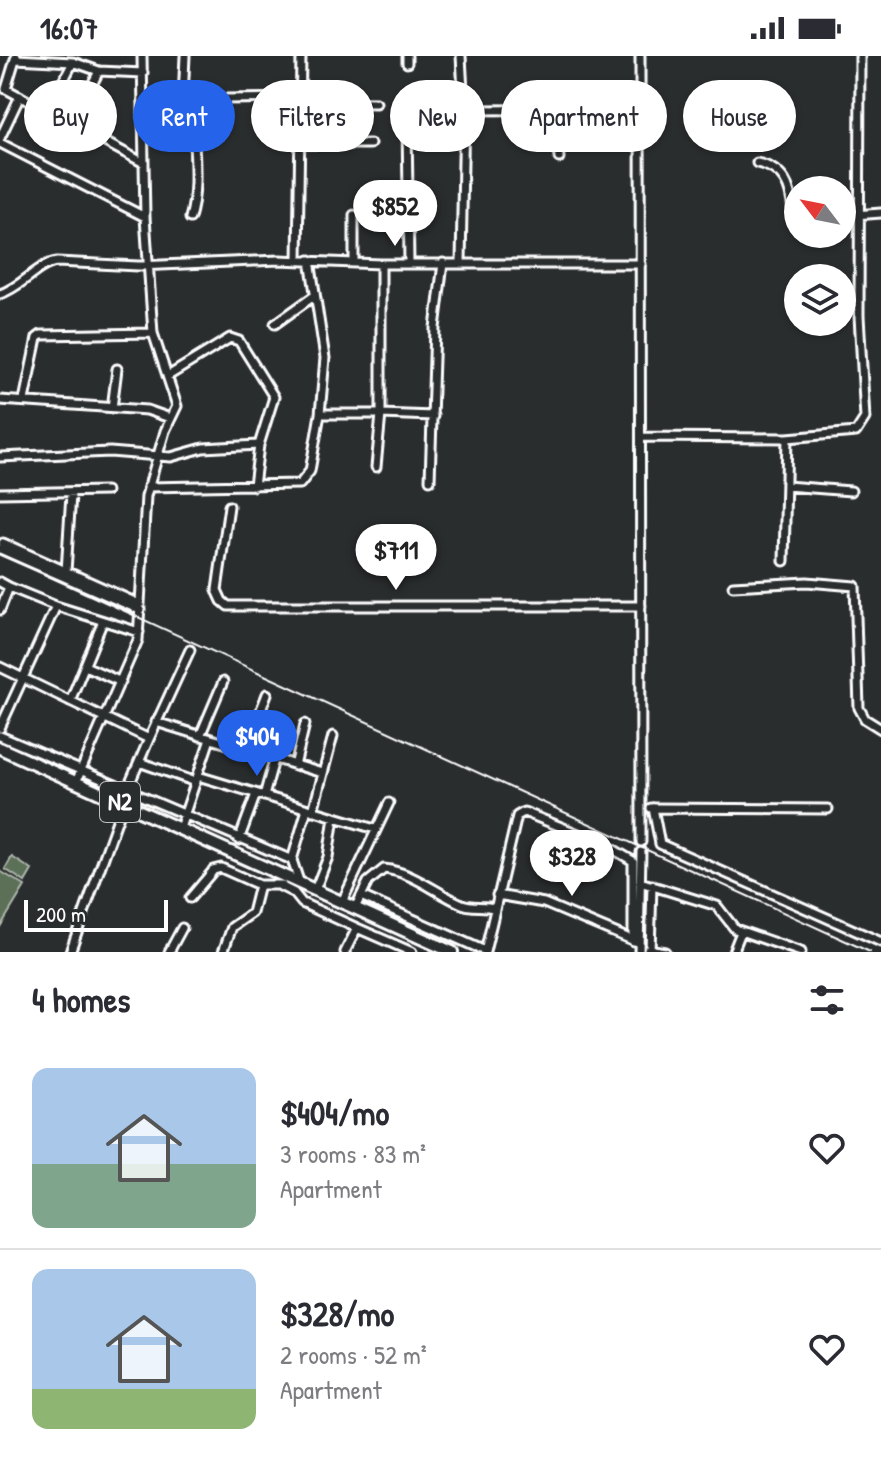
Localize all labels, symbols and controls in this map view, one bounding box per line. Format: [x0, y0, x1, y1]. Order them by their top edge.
text: 16:07 [40, 8, 98, 48]
chip: Buy [24, 80, 117, 152]
chip: Rent [133, 80, 235, 152]
chip: Filters [251, 80, 374, 152]
chip: New [390, 80, 485, 152]
chip: Apartment [501, 80, 667, 152]
chip: House [683, 80, 796, 152]
north arrow [784, 176, 856, 248]
map controls [784, 176, 856, 336]
pin: $852 [348, 180, 442, 248]
text: $852 [371, 188, 419, 223]
button: layers [784, 264, 856, 336]
pin: $711 [349, 524, 443, 592]
text: $711 [374, 532, 418, 567]
pin: $404 [210, 710, 304, 778]
text: $404 [235, 718, 279, 753]
road number: N2 [100, 782, 140, 822]
pin: $328 [525, 830, 619, 898]
text: $328 [548, 838, 596, 873]
scale bar [24, 896, 168, 932]
text: 200 m [36, 899, 86, 929]
text: 4 homes [32, 977, 130, 1023]
icon: filters [805, 978, 849, 1022]
text: $404/mo [280, 1090, 389, 1136]
icon: home [96, 1100, 192, 1196]
icon: heart [805, 1126, 849, 1170]
text: 3 rooms · 83 m² [280, 1136, 426, 1171]
text: Apartment [280, 1171, 382, 1206]
text: $328/mo [280, 1291, 394, 1337]
icon: home [96, 1301, 192, 1397]
icon: heart [805, 1327, 849, 1371]
text: 2 rooms · 52 m² [280, 1337, 427, 1372]
text: Apartment [280, 1372, 382, 1407]

